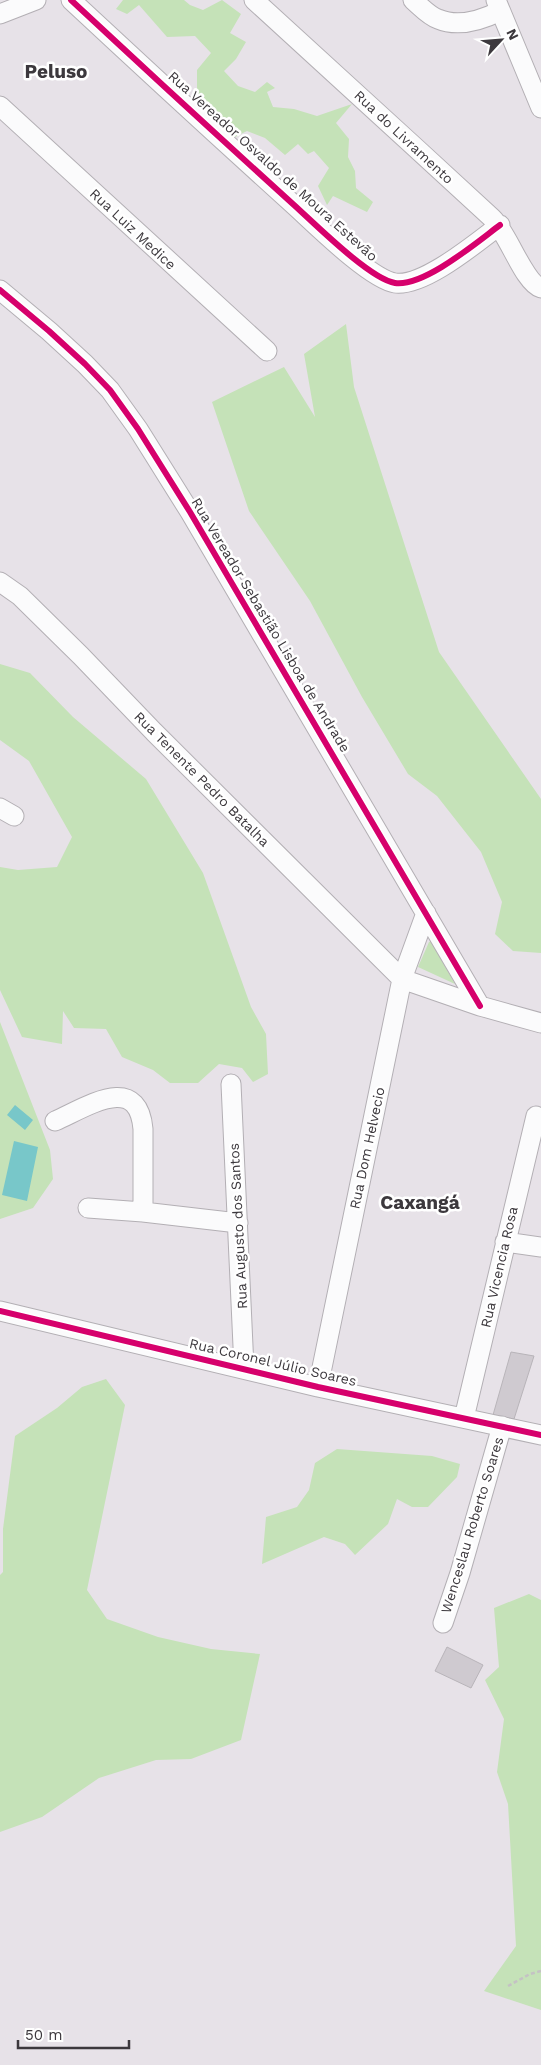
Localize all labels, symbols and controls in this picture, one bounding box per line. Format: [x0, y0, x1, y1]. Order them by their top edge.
north arrow [476, 15, 526, 65]
text: N [503, 26, 522, 42]
district label: Peluso [25, 60, 87, 83]
street label: Rua Vereador Osvaldo de Moura Estevão [165, 68, 381, 264]
street label: Rua do Livramento [351, 87, 457, 187]
street label: Rua Luiz Medice [87, 185, 179, 273]
street label: Rua Vereador Sebastião Lisboa de Andrade [188, 495, 354, 755]
street label: Rua Tenente Pedro Batalha [131, 708, 273, 850]
street label: Rua Dom Helvecio [346, 1086, 388, 1210]
street label: Rua Augusto dos Santos [226, 1143, 250, 1309]
district label: Caxangá [380, 1191, 460, 1214]
street label: Rua Vicencia Rosa [477, 1205, 521, 1329]
street label: Rua Coronel Júlio Soares [188, 1335, 358, 1389]
street label: Wenceslau Roberto Soares [438, 1435, 506, 1615]
scale bar [18, 2018, 129, 2050]
text: 50 m [25, 2026, 62, 2044]

